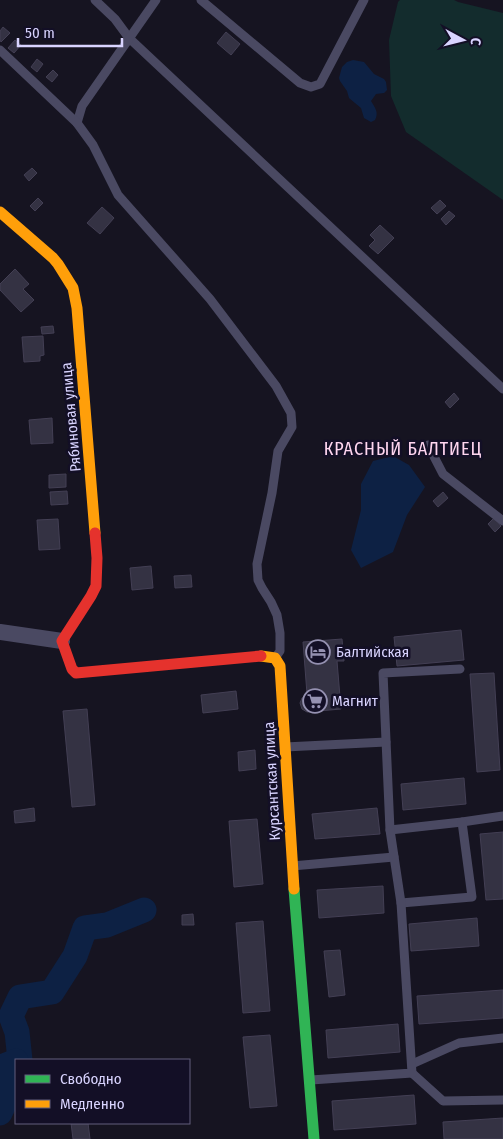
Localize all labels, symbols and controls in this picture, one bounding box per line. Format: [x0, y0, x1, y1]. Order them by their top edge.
scale bar [18, 15, 121, 47]
north arrow [438, 15, 488, 65]
text: 50 m [25, 24, 55, 42]
text: С [466, 37, 484, 47]
street label: Рябиновая улица [57, 362, 85, 472]
district label: КРАСНЫЙ БАЛТИЕЦ [324, 438, 482, 460]
hotel icon: Балтийская [305, 639, 331, 665]
place label: Балтийская [336, 643, 409, 661]
supermarket icon: Магнит [302, 688, 328, 714]
place label: Магнит [332, 692, 379, 710]
street label: Курсантская улица [260, 721, 284, 841]
legend [15, 1059, 190, 1124]
text: Свободно [60, 1070, 122, 1088]
text: Медленно [60, 1095, 125, 1113]

